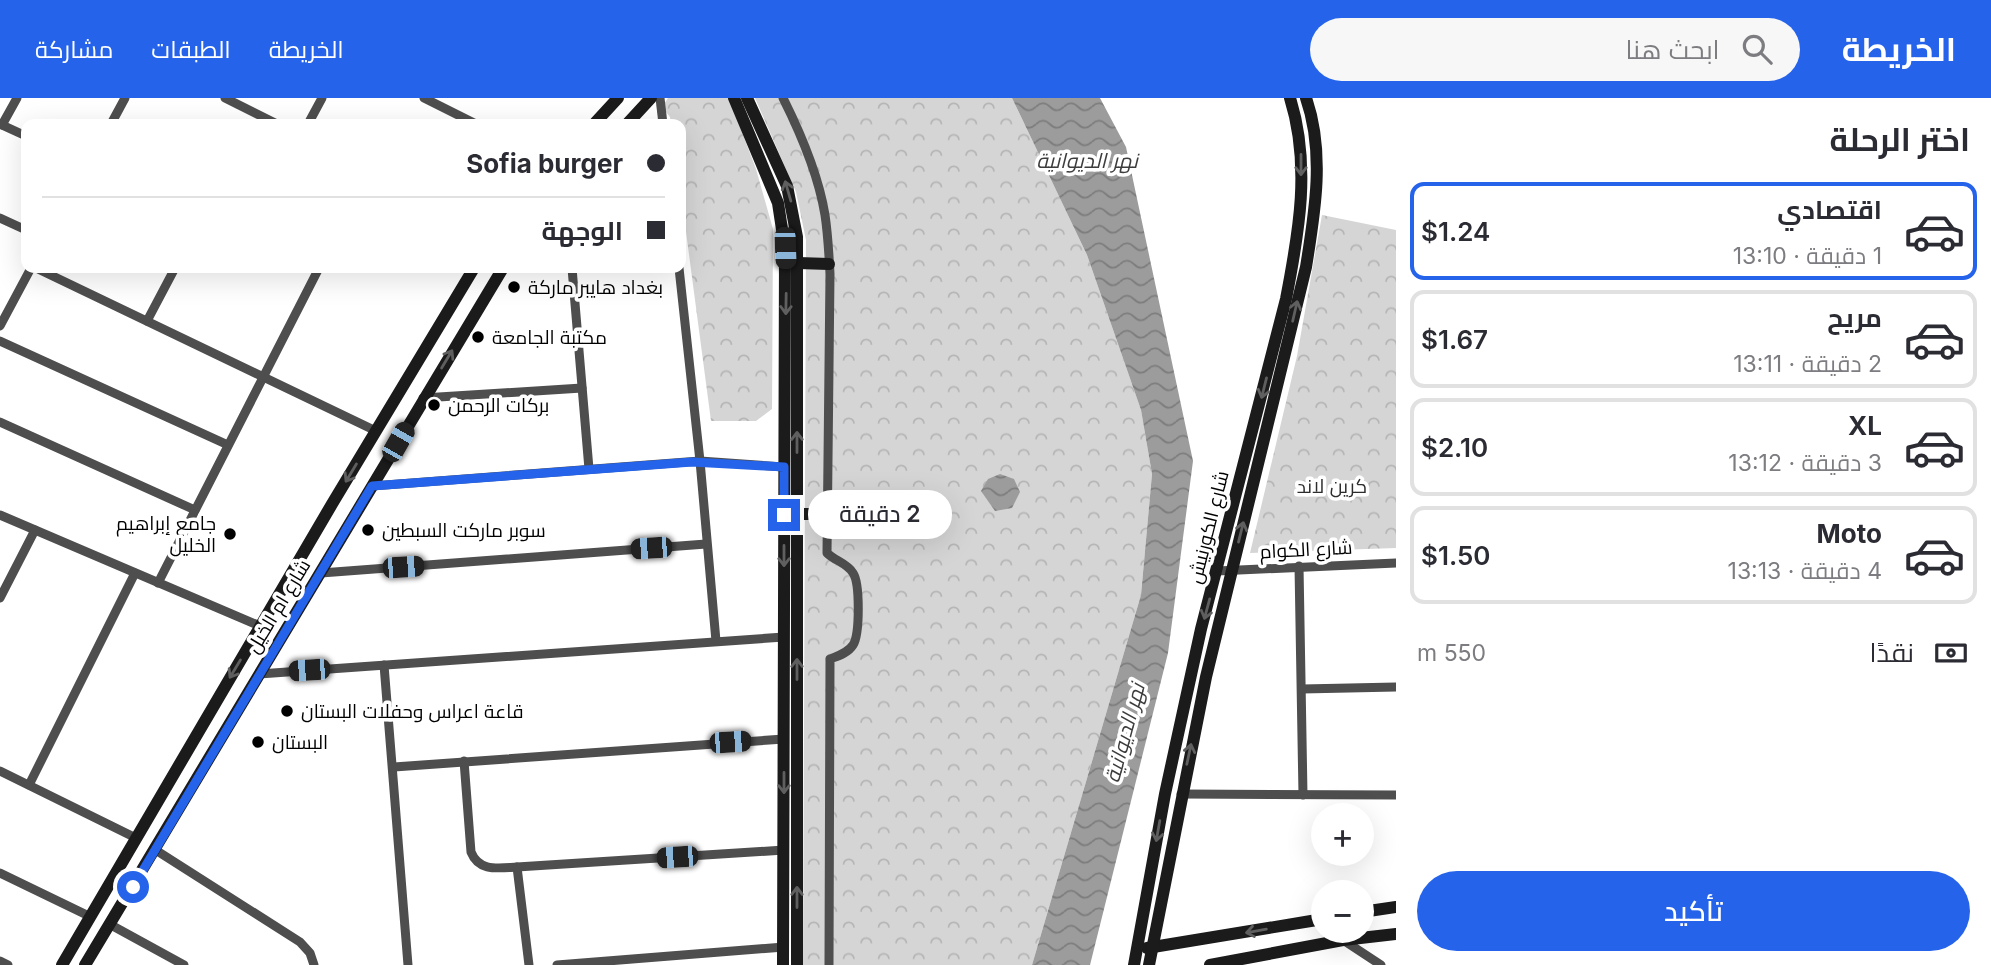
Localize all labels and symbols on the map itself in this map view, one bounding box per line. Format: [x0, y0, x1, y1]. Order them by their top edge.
water label: نهر الديوانية [1036, 148, 1140, 174]
one-way arrow [1294, 153, 1308, 176]
one-way arrow [780, 180, 793, 202]
car [774, 227, 797, 269]
place label: بغداد هايبر ماركة [528, 276, 663, 299]
marker: بغداد هايبر ماركة [506, 279, 522, 295]
one-way arrow [779, 292, 793, 315]
one-way arrow [1289, 300, 1303, 323]
place label: مكتبة الجامعة [492, 326, 607, 349]
marker: مكتبة الجامعة [470, 329, 486, 345]
one-way arrow [440, 350, 454, 370]
one-way arrow [1257, 376, 1270, 399]
place label: بركات الرحمن [448, 394, 549, 417]
marker: بركات الرحمن [426, 397, 442, 413]
car [379, 419, 418, 465]
one-way arrow [790, 431, 804, 454]
one-way arrow [344, 463, 358, 483]
street label: شارع الكورنيش [1183, 468, 1236, 586]
park label: كرين لاند [1297, 475, 1367, 498]
callout: 2 دقيقة [808, 490, 952, 540]
route end [768, 499, 800, 531]
place label: جامع إبراهيم الخليل [116, 512, 216, 557]
place label: سوبر ماركت السبطين [382, 519, 546, 542]
one-way arrow [1235, 521, 1248, 544]
marker: سوبر ماركت السبطين [360, 522, 376, 538]
marker: جامع إبراهيم الخليل [222, 526, 238, 542]
car [630, 536, 673, 560]
street label: شارع الكوام [1259, 536, 1353, 565]
one-way arrow [777, 544, 791, 567]
street label: شارع ام الخيل [241, 555, 317, 658]
car [382, 555, 425, 579]
one-way arrow [1200, 597, 1213, 619]
car [288, 658, 331, 682]
one-way arrow [790, 658, 804, 681]
one-way arrow [228, 659, 242, 679]
water label: نهر الديوانية [1099, 678, 1151, 785]
place label: قاعة اعراس وحفلات البستان [301, 700, 524, 723]
marker: قاعة اعراس وحفلات البستان [279, 703, 295, 719]
car [709, 730, 752, 754]
place label: البستان [272, 731, 328, 754]
marker: البستان [250, 734, 266, 750]
one-way arrow [1183, 743, 1197, 766]
one-way arrow [777, 771, 791, 794]
one-way arrow [1151, 819, 1164, 842]
car [656, 845, 699, 869]
route start [117, 871, 149, 903]
one-way arrow [790, 886, 804, 909]
one-way arrow [1245, 925, 1268, 938]

